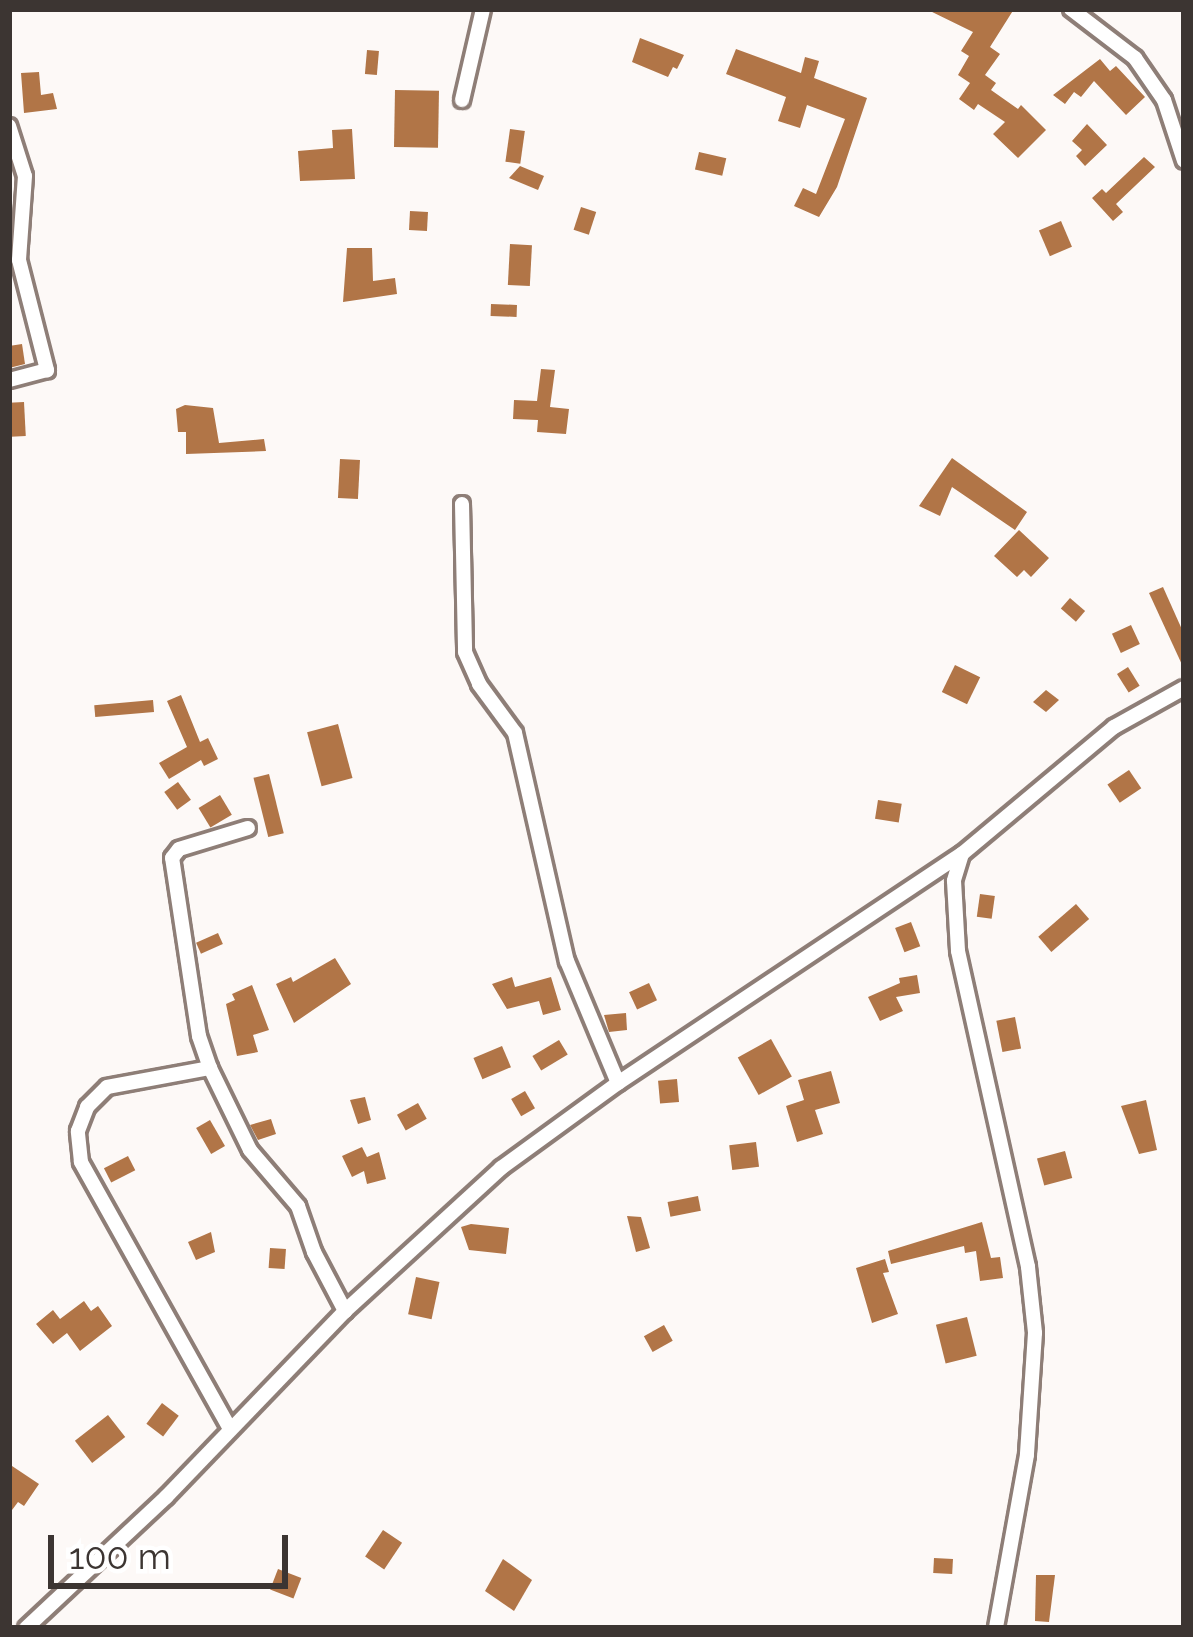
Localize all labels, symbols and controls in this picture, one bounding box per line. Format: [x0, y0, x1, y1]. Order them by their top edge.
scale bar [54, 1511, 294, 1585]
text: 100 m [69, 1535, 171, 1577]

